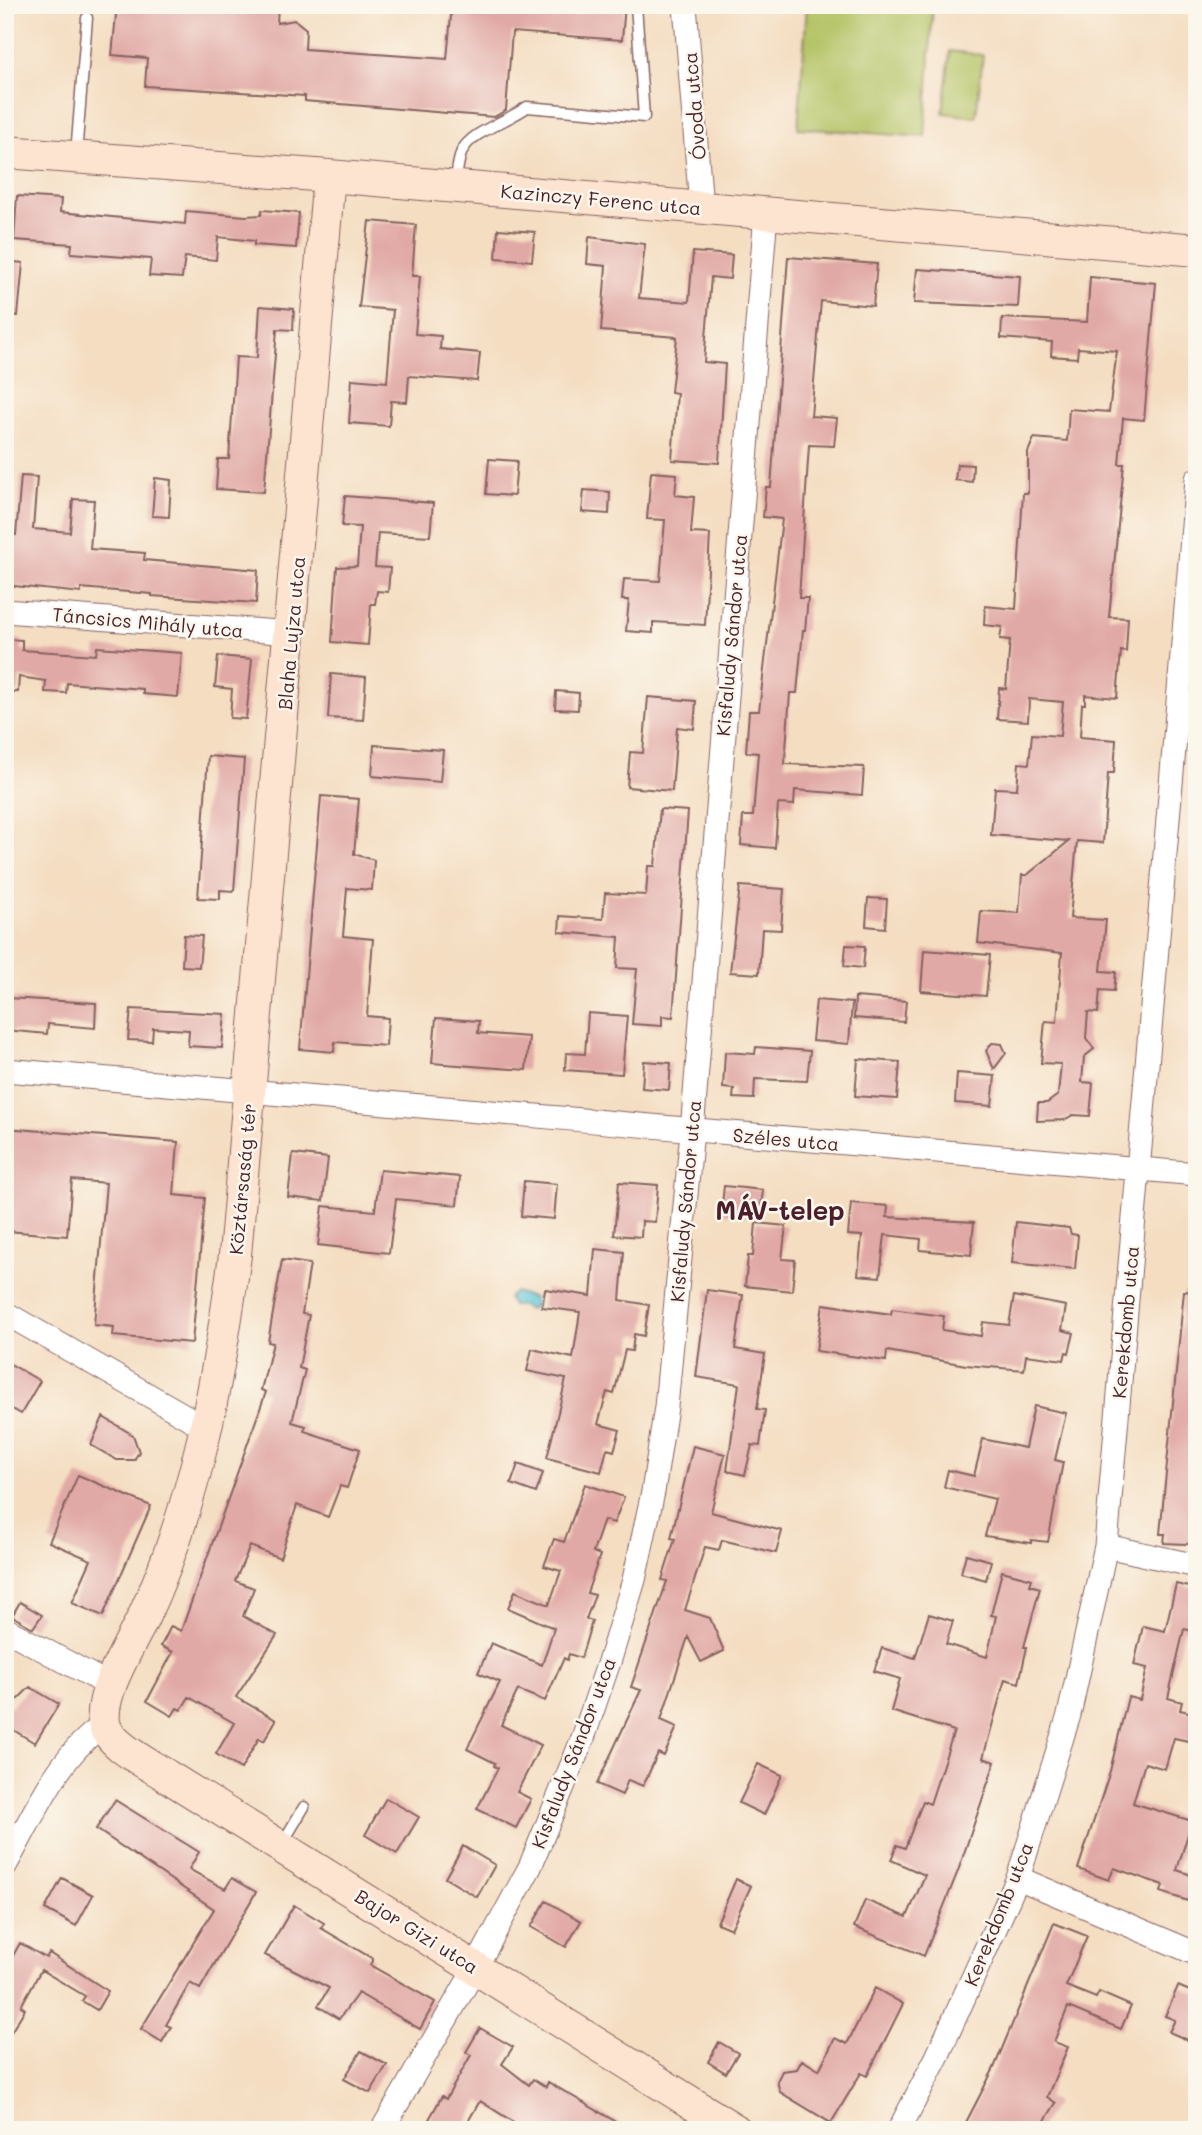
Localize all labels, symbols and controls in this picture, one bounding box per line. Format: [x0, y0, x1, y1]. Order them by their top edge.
street label: Óvoda utca [677, 51, 711, 161]
street label: Kazinczy Ferenc utca [500, 178, 702, 220]
street label: Kisfaludy Sándor utca [710, 533, 752, 737]
street label: Blaha Lujza utca [272, 555, 310, 711]
street label: Táncsics Mihály utca [51, 601, 245, 643]
street label: Kisfaludy Sándor utca [664, 1099, 706, 1303]
street label: Köztársaság tér [223, 1102, 261, 1256]
street label: Széles utca [732, 1122, 840, 1156]
district label: MÁV-telep [715, 1193, 845, 1227]
street label: Kerekdomb utca [1106, 1245, 1144, 1399]
street label: Kisfaludy Sándor utca [525, 1654, 621, 1852]
street label: Kerekdomb utca [958, 1838, 1038, 1990]
street label: Bajor Gizi utca [351, 1883, 483, 1979]

